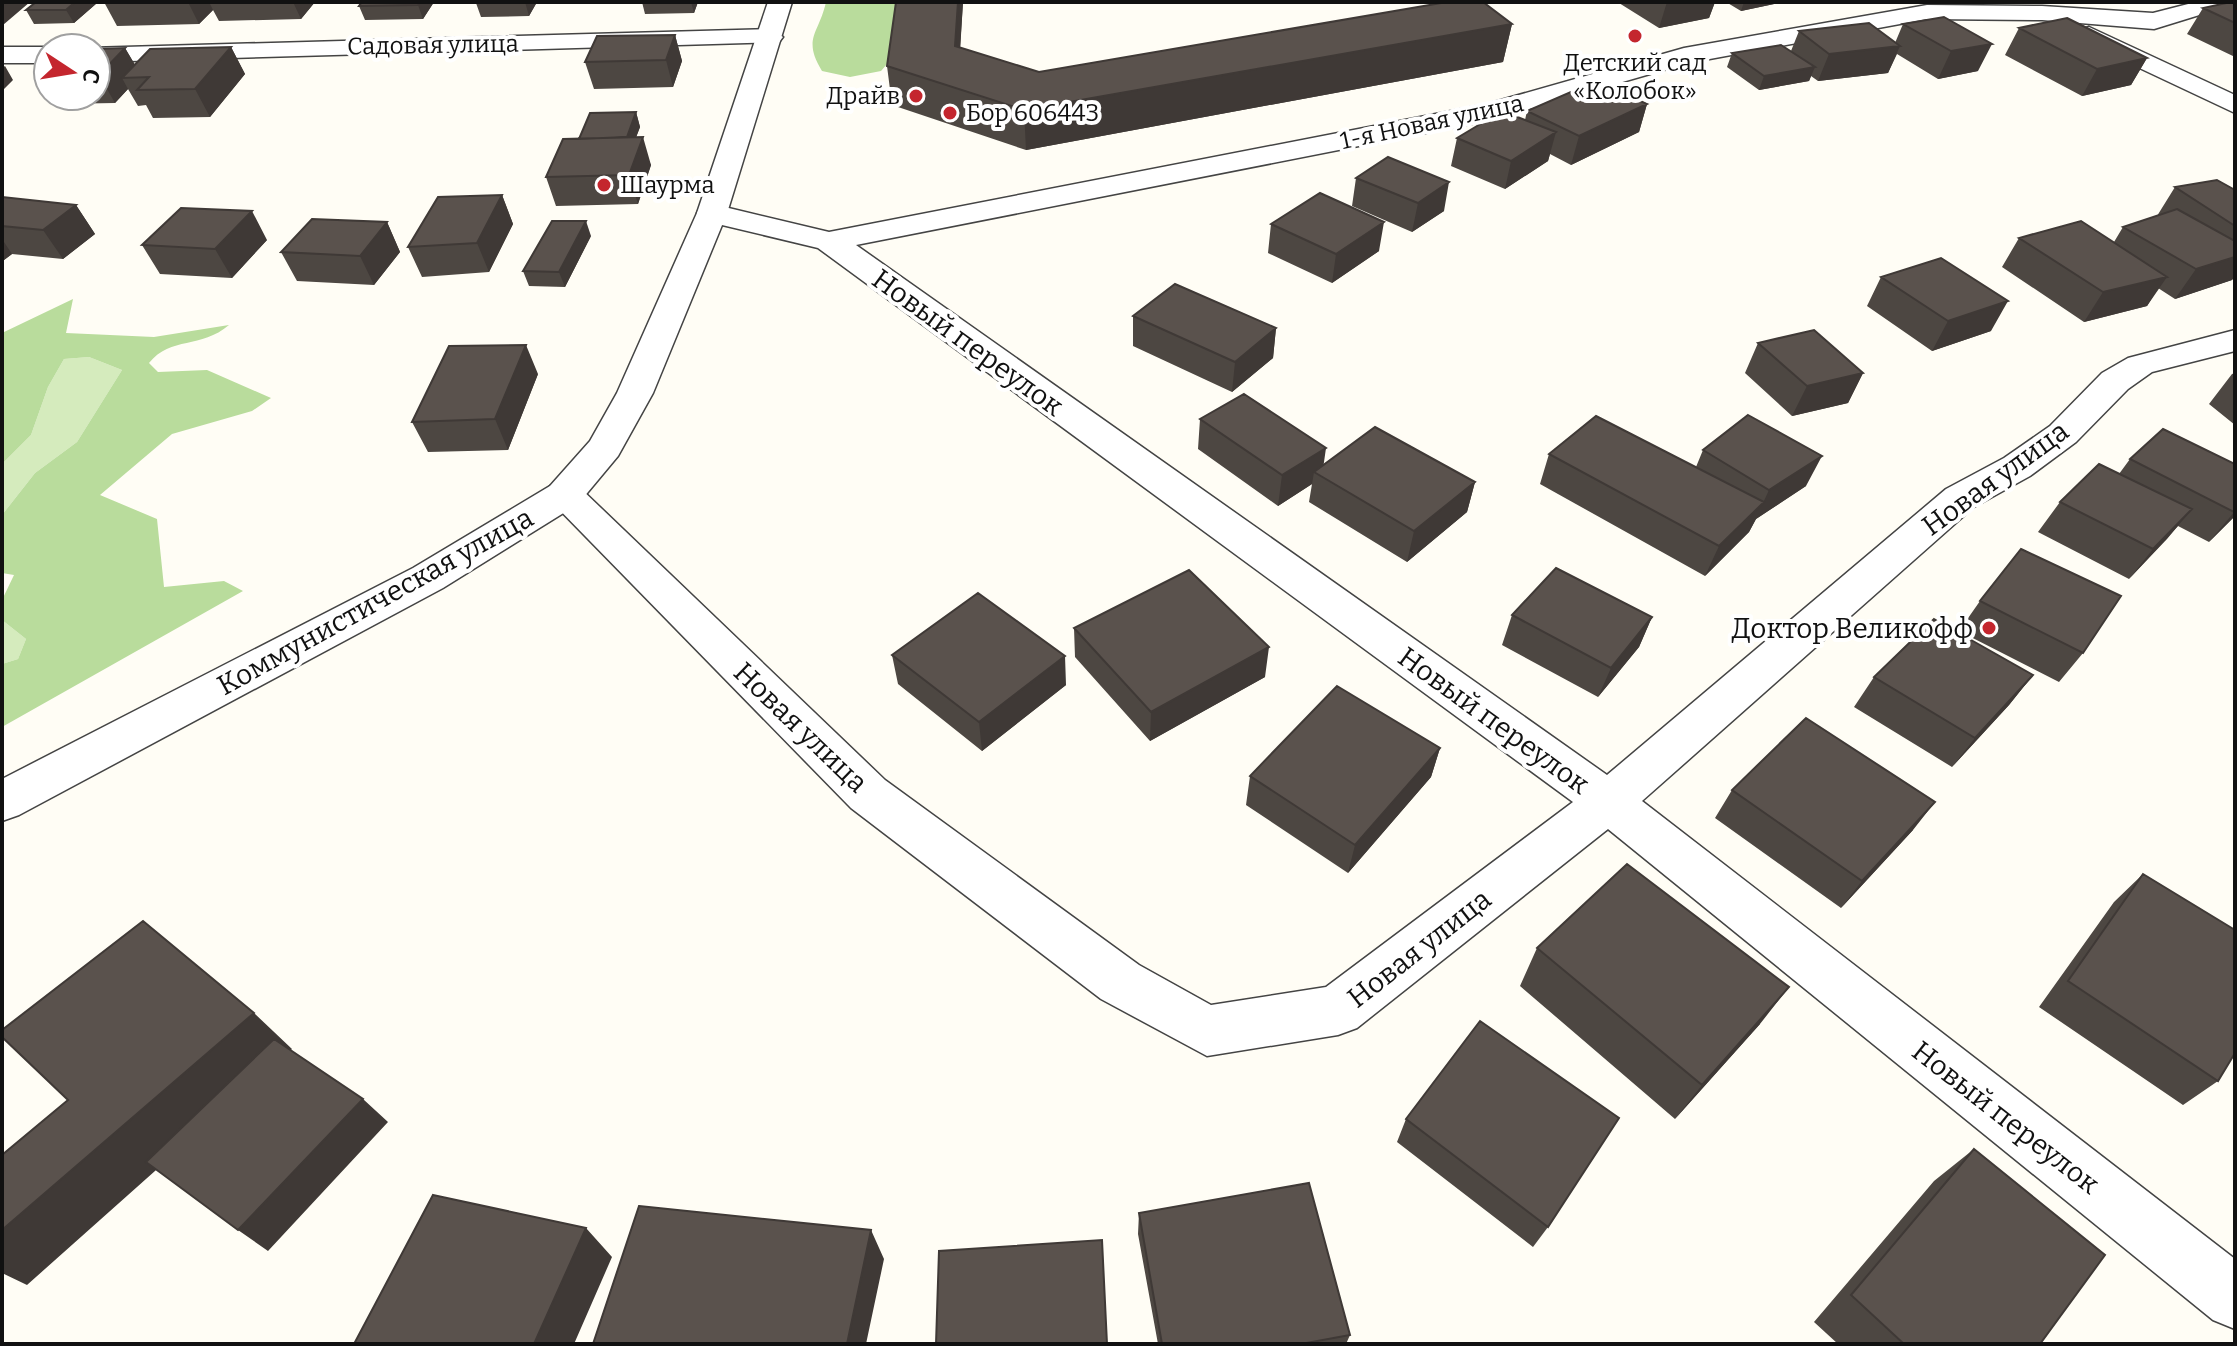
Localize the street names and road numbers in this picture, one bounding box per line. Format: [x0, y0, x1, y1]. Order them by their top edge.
street label: Садовая улица [347, 30, 519, 60]
street label: 1-я Новая улица [1338, 89, 1526, 155]
street label: Новый переулок [866, 262, 1070, 423]
street label: Новая улица [1916, 414, 2075, 543]
street label: Коммунистическая улица [212, 501, 539, 702]
street label: Новый переулок [1392, 640, 1596, 801]
street label: Новая улица [727, 656, 874, 799]
street label: Новая улица [1341, 882, 1498, 1015]
street label: Новый переулок [1906, 1034, 2106, 1201]

